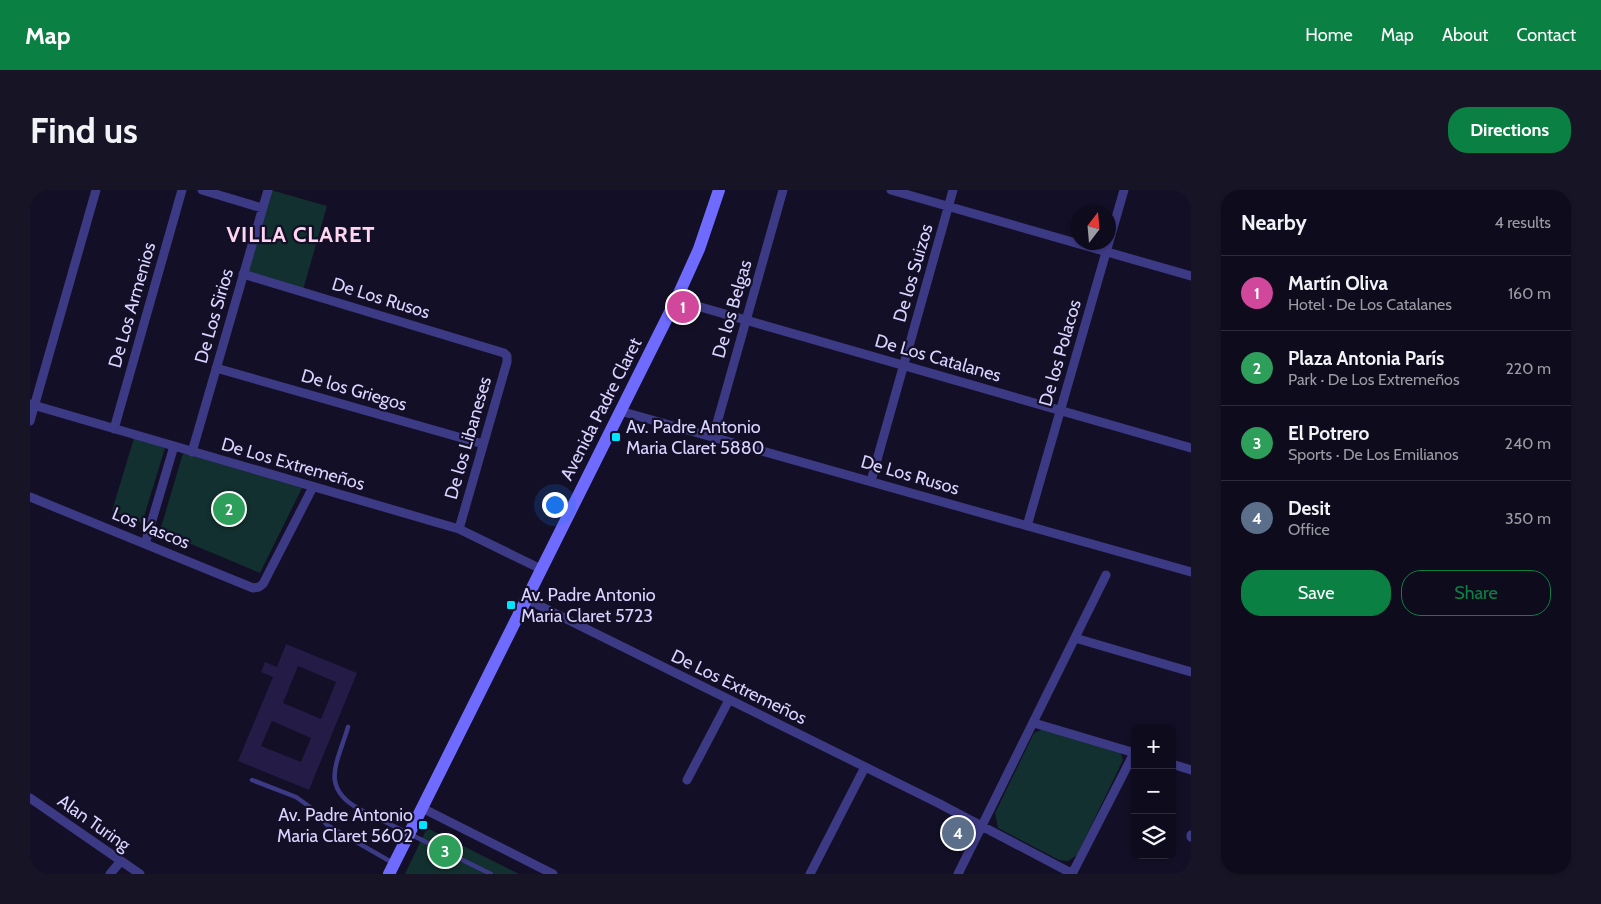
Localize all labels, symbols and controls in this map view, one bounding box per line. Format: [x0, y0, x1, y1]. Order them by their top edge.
text: Map [25, 21, 71, 50]
text: Home [1305, 24, 1353, 46]
text: Map [1381, 24, 1414, 46]
text: About [1442, 24, 1488, 46]
text: Contact [1516, 24, 1576, 46]
button: Directions [1448, 107, 1571, 153]
text: Find us [30, 109, 138, 152]
north arrow [1071, 205, 1116, 250]
text: Nearby [1241, 210, 1307, 235]
text: 4 results [1494, 213, 1551, 232]
district label: VILLA CLARET [226, 221, 376, 248]
street label: De los Suizos [888, 221, 938, 325]
street label: De Los Armenios [104, 240, 160, 370]
street label: De los Belgas [707, 257, 757, 361]
street label: De Los Sirios [190, 266, 238, 366]
text: Martín Oliva [1288, 272, 1388, 295]
street label: De Los Rusos [329, 273, 433, 323]
text: 1 [1254, 284, 1260, 303]
text: 160 m [1508, 284, 1551, 303]
pin: 1 [667, 288, 699, 326]
text: Hotel · De Los Catalanes [1288, 295, 1452, 314]
street label: De los Polacos [1034, 297, 1086, 409]
street label: De Los Catalanes [872, 329, 1004, 387]
street label: Avenida Padre Claret [556, 334, 646, 484]
text: Plaza Antonia París [1288, 347, 1444, 370]
text: 2 [1253, 359, 1261, 378]
text: 220 m [1505, 359, 1551, 378]
street label: De los Griegos [299, 364, 409, 416]
text: Park · De Los Extremeños [1288, 370, 1460, 389]
street label: De los Libaneses [440, 374, 496, 502]
place label: Av. Padre Antonio Maria Claret 5880 [626, 416, 764, 459]
text: El Potrero [1288, 422, 1369, 445]
marker: Av. Padre Antonio Maria Claret 5880 [610, 431, 622, 443]
street label: De Los Extremeños [219, 433, 367, 495]
text: 3 [1253, 434, 1261, 453]
text: 240 m [1505, 434, 1551, 453]
text: Sports · De Los Emilianos [1288, 445, 1459, 464]
street label: De Los Rusos [858, 450, 962, 500]
pin: 2 [213, 490, 245, 528]
your location [542, 492, 568, 518]
text: Desit [1288, 497, 1330, 520]
street label: Los Vascos [109, 502, 193, 554]
text: 4 [1252, 509, 1262, 528]
text: 350 m [1505, 509, 1551, 528]
text: Office [1288, 520, 1330, 539]
button: Save [1241, 570, 1391, 616]
button: Share [1401, 570, 1551, 616]
place label: Av. Padre Antonio Maria Claret 5723 [521, 584, 656, 627]
marker: Av. Padre Antonio Maria Claret 5723 [505, 599, 517, 611]
street label: De Los Extremeños [668, 645, 810, 729]
map controls [1131, 724, 1176, 859]
button: + [1131, 724, 1176, 769]
button: − [1131, 769, 1176, 814]
street label: Alan Turing [53, 790, 136, 857]
place label: Av. Padre Antonio Maria Claret 5602 [277, 804, 413, 847]
pin: 4 [942, 814, 974, 852]
button: layers [1131, 814, 1176, 859]
marker: Av. Padre Antonio Maria Claret 5602 [417, 819, 429, 831]
pin: 3 [429, 832, 461, 870]

